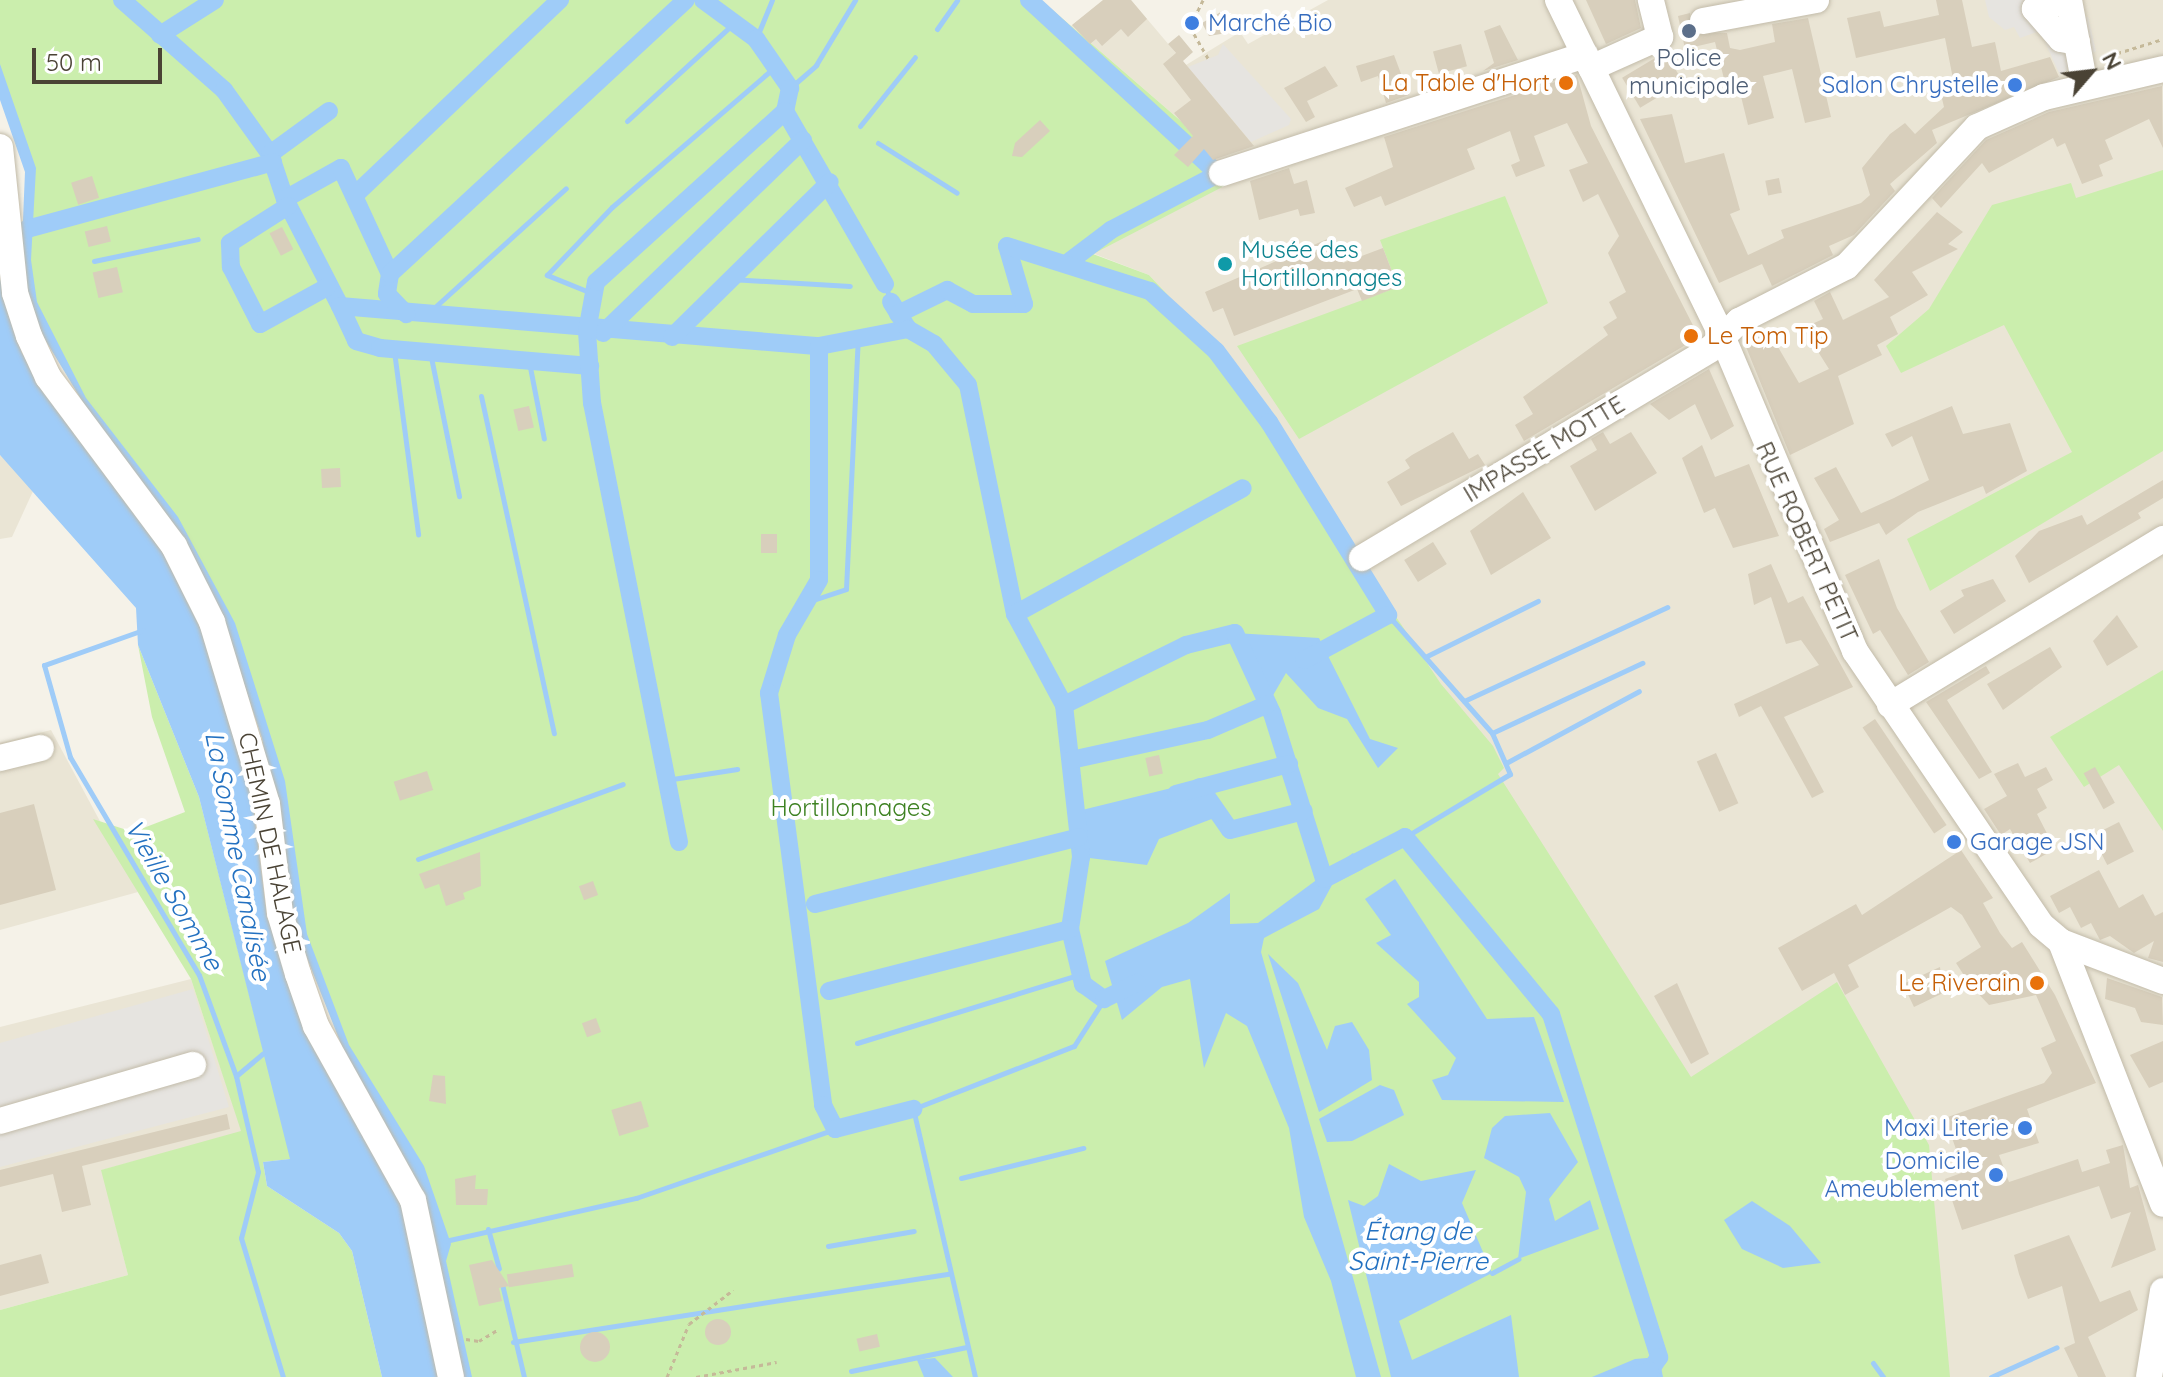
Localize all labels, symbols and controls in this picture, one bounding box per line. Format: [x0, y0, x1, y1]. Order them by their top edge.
place label: Marché Bio [1208, 9, 1333, 37]
marker: Marché Bio [1183, 14, 1201, 32]
marker: Police municipale [1680, 22, 1698, 40]
scale bar [36, 32, 166, 82]
north arrow [2051, 32, 2131, 112]
place label: Police municipale [1629, 44, 1749, 100]
text: 50 m [46, 47, 102, 77]
text: N [2096, 47, 2128, 74]
place label: La Table d'Hort [1381, 69, 1550, 97]
place label: Salon Chrystelle [1822, 71, 1999, 99]
marker: La Table d'Hort [1557, 74, 1575, 92]
marker: Salon Chrystelle [2006, 76, 2024, 94]
place label: Musée des Hortillonnages [1241, 236, 1402, 292]
marker: Musée des Hortillonnages [1216, 255, 1234, 273]
place label: Le Tom Tip [1707, 322, 1829, 350]
marker: Le Tom Tip [1682, 327, 1700, 345]
street label: IMPASSE MOTTE [1458, 390, 1630, 508]
street label: RUE ROBERT PETIT [1750, 437, 1864, 647]
water label: La Somme Canalisée [199, 729, 277, 983]
street label: CHEMIN DE HALAGE [233, 730, 307, 956]
park label: Hortillonnages [770, 794, 932, 822]
water label: Vieille Somme [118, 814, 230, 976]
place label: Garage JSN [1970, 828, 2104, 856]
marker: Garage JSN [1945, 833, 1963, 851]
place label: Le Riverain [1898, 969, 2021, 997]
marker: Le Riverain [2028, 974, 2046, 992]
place label: Maxi Literie [1884, 1114, 2009, 1142]
marker: Maxi Literie [2016, 1119, 2034, 1137]
place label: Domicile Ameublement [1825, 1147, 1980, 1203]
marker: Domicile Ameublement [1987, 1166, 2005, 1184]
water label: Étang de Saint-Pierre [1348, 1215, 1488, 1276]

